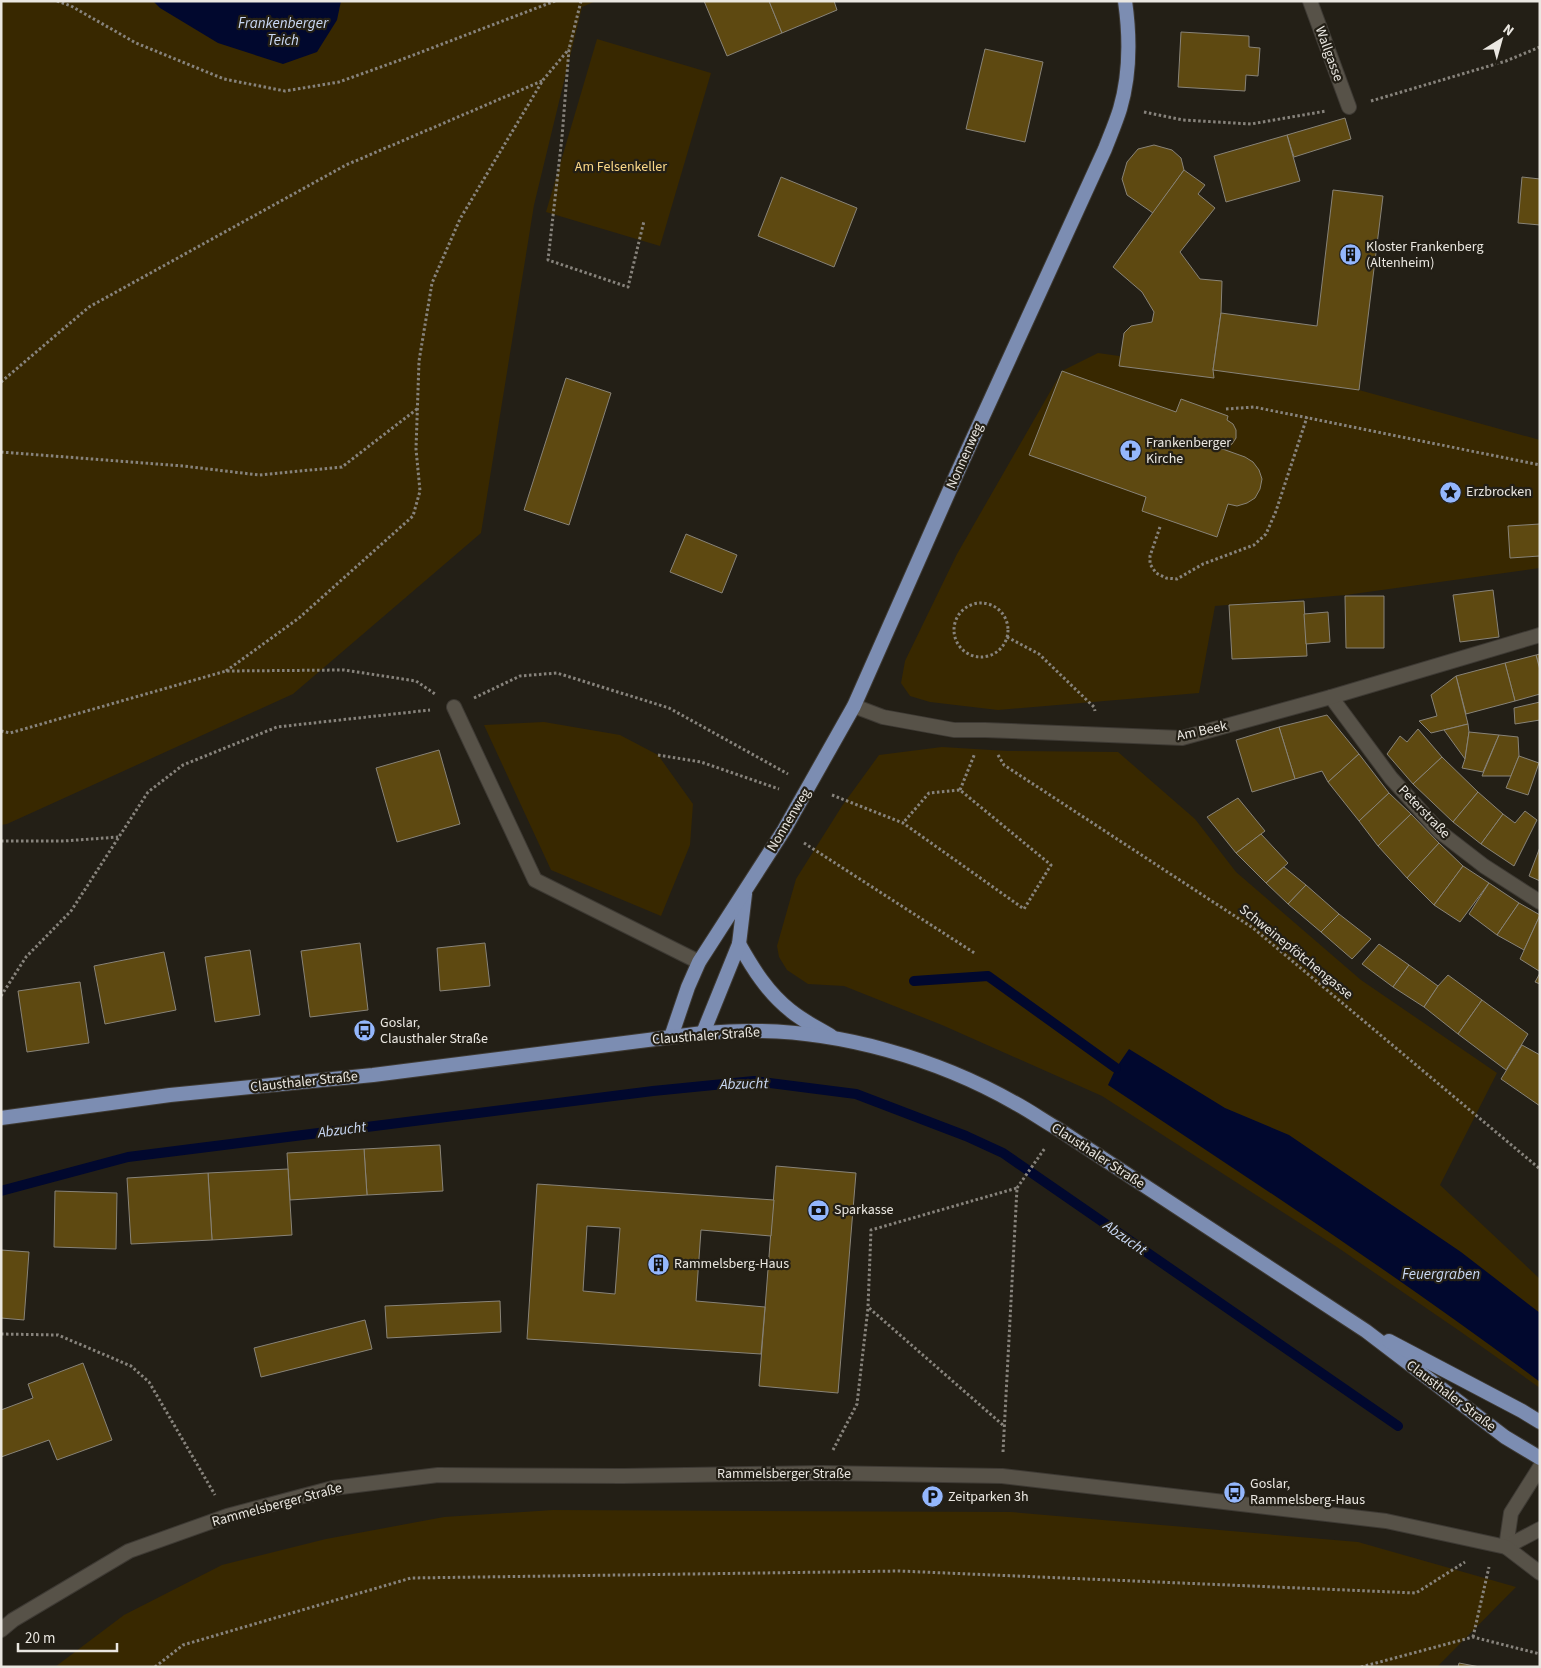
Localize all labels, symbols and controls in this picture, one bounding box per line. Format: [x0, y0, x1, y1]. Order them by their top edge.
water label: Frankenberger Teich [238, 13, 329, 51]
north arrow [1476, 15, 1526, 65]
text: N [1498, 20, 1518, 41]
street label: Wallgasse [1310, 24, 1348, 84]
park label: Am Felsenkeller [575, 157, 667, 177]
place label: Kloster Frankenberg (Altenheim) [1366, 237, 1484, 273]
building icon: Kloster Frankenberg (Altenheim) [1338, 243, 1362, 267]
street label: Nonnenweg [942, 420, 988, 492]
place label: Frankenberger Kirche [1146, 433, 1231, 469]
church icon: Frankenberger Kirche [1118, 439, 1142, 463]
place icon: Erzbrocken [1438, 480, 1462, 504]
place label: Erzbrocken [1466, 482, 1532, 502]
street label: Am Beek [1175, 716, 1229, 746]
street label: Peterstraße [1393, 781, 1455, 843]
street label: Nonnenweg [762, 785, 816, 855]
street label: Schweinepfötchengasse [1235, 900, 1357, 1004]
place label: Goslar, Clausthaler Straße [380, 1013, 488, 1049]
bus stop icon: Goslar, Clausthaler Straße [352, 1019, 376, 1043]
street label: Clausthaler Straße [651, 1022, 761, 1050]
street label: Clausthaler Straße [249, 1066, 359, 1098]
water label: Abzucht [719, 1073, 770, 1095]
water label: Abzucht [316, 1116, 368, 1143]
street label: Clausthaler Straße [1047, 1118, 1149, 1194]
bank icon: Sparkasse [806, 1198, 830, 1222]
place label: Sparkasse [834, 1200, 894, 1220]
water label: Abzucht [1098, 1215, 1152, 1261]
building icon: Rammelsberg-Haus [646, 1252, 670, 1276]
place label: Rammelsberg-Haus [674, 1254, 789, 1274]
water label: Feuergraben [1402, 1264, 1480, 1285]
street label: Clausthaler Straße [1402, 1356, 1500, 1436]
street label: Rammelsberger Straße [717, 1464, 851, 1484]
place label: Goslar, Rammelsberg-Haus [1250, 1474, 1365, 1510]
street label: Rammelsberger Straße [210, 1478, 344, 1532]
bus stop icon: Goslar, Rammelsberg-Haus [1222, 1480, 1246, 1504]
parking icon: Zeitparken 3h [920, 1485, 944, 1509]
place label: Zeitparken 3h [948, 1487, 1029, 1507]
scale bar [18, 1620, 116, 1652]
text: 20 m [25, 1628, 55, 1649]

